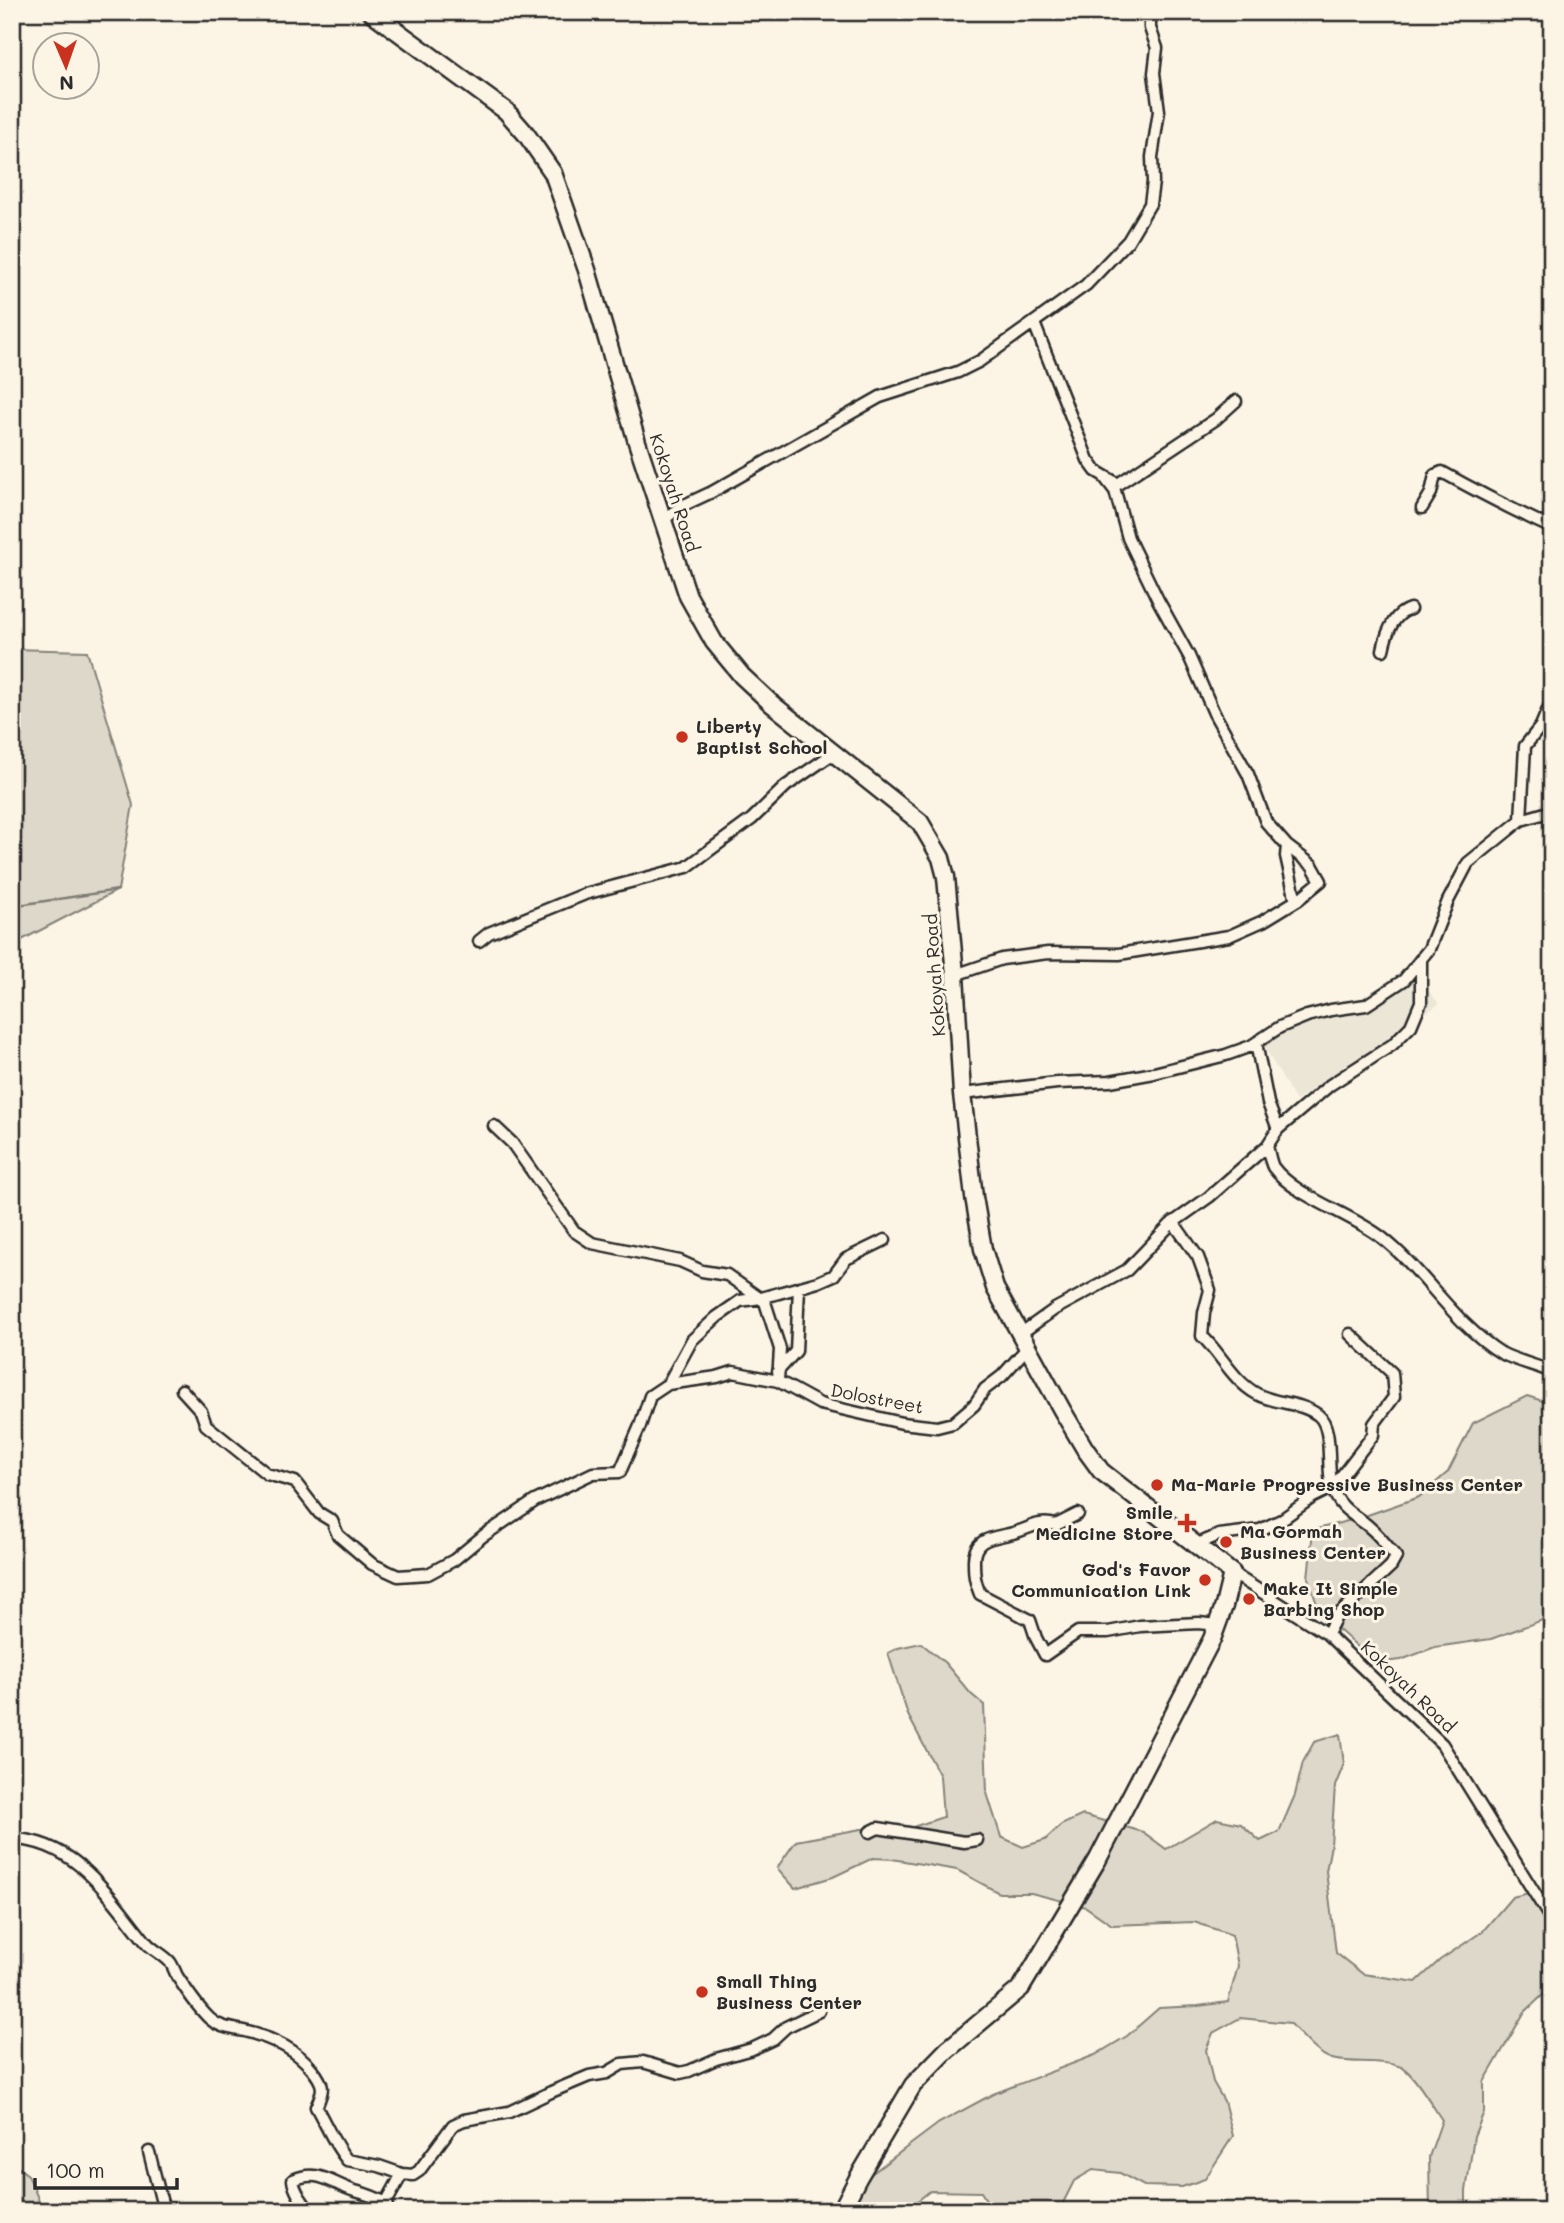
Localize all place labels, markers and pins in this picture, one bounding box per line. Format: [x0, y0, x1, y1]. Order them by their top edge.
place label: Liberty Baptist School [696, 714, 827, 759]
marker: Liberty Baptist School [674, 729, 690, 745]
place label: Ma-Marie Progressive Business Center [1171, 1472, 1523, 1496]
marker: Ma-Marie Progressive Business Center [1149, 1477, 1165, 1493]
place label: Smile Medicine Store [1036, 1500, 1173, 1545]
marker: Smile Medicine Store [1179, 1515, 1195, 1531]
place label: Ma Gormah Business Center [1240, 1519, 1386, 1564]
marker: Ma Gormah Business Center [1218, 1534, 1234, 1550]
place label: God's Favor Communication Link [1011, 1557, 1191, 1602]
marker: God's Favor Communication Link [1197, 1572, 1213, 1588]
place label: Make It Simple Barbing Shop [1263, 1576, 1398, 1621]
marker: Make It Simple Barbing Shop [1241, 1591, 1257, 1607]
place label: Small Thing Business Center [716, 1969, 862, 2014]
marker: Small Thing Business Center [694, 1984, 710, 2000]

